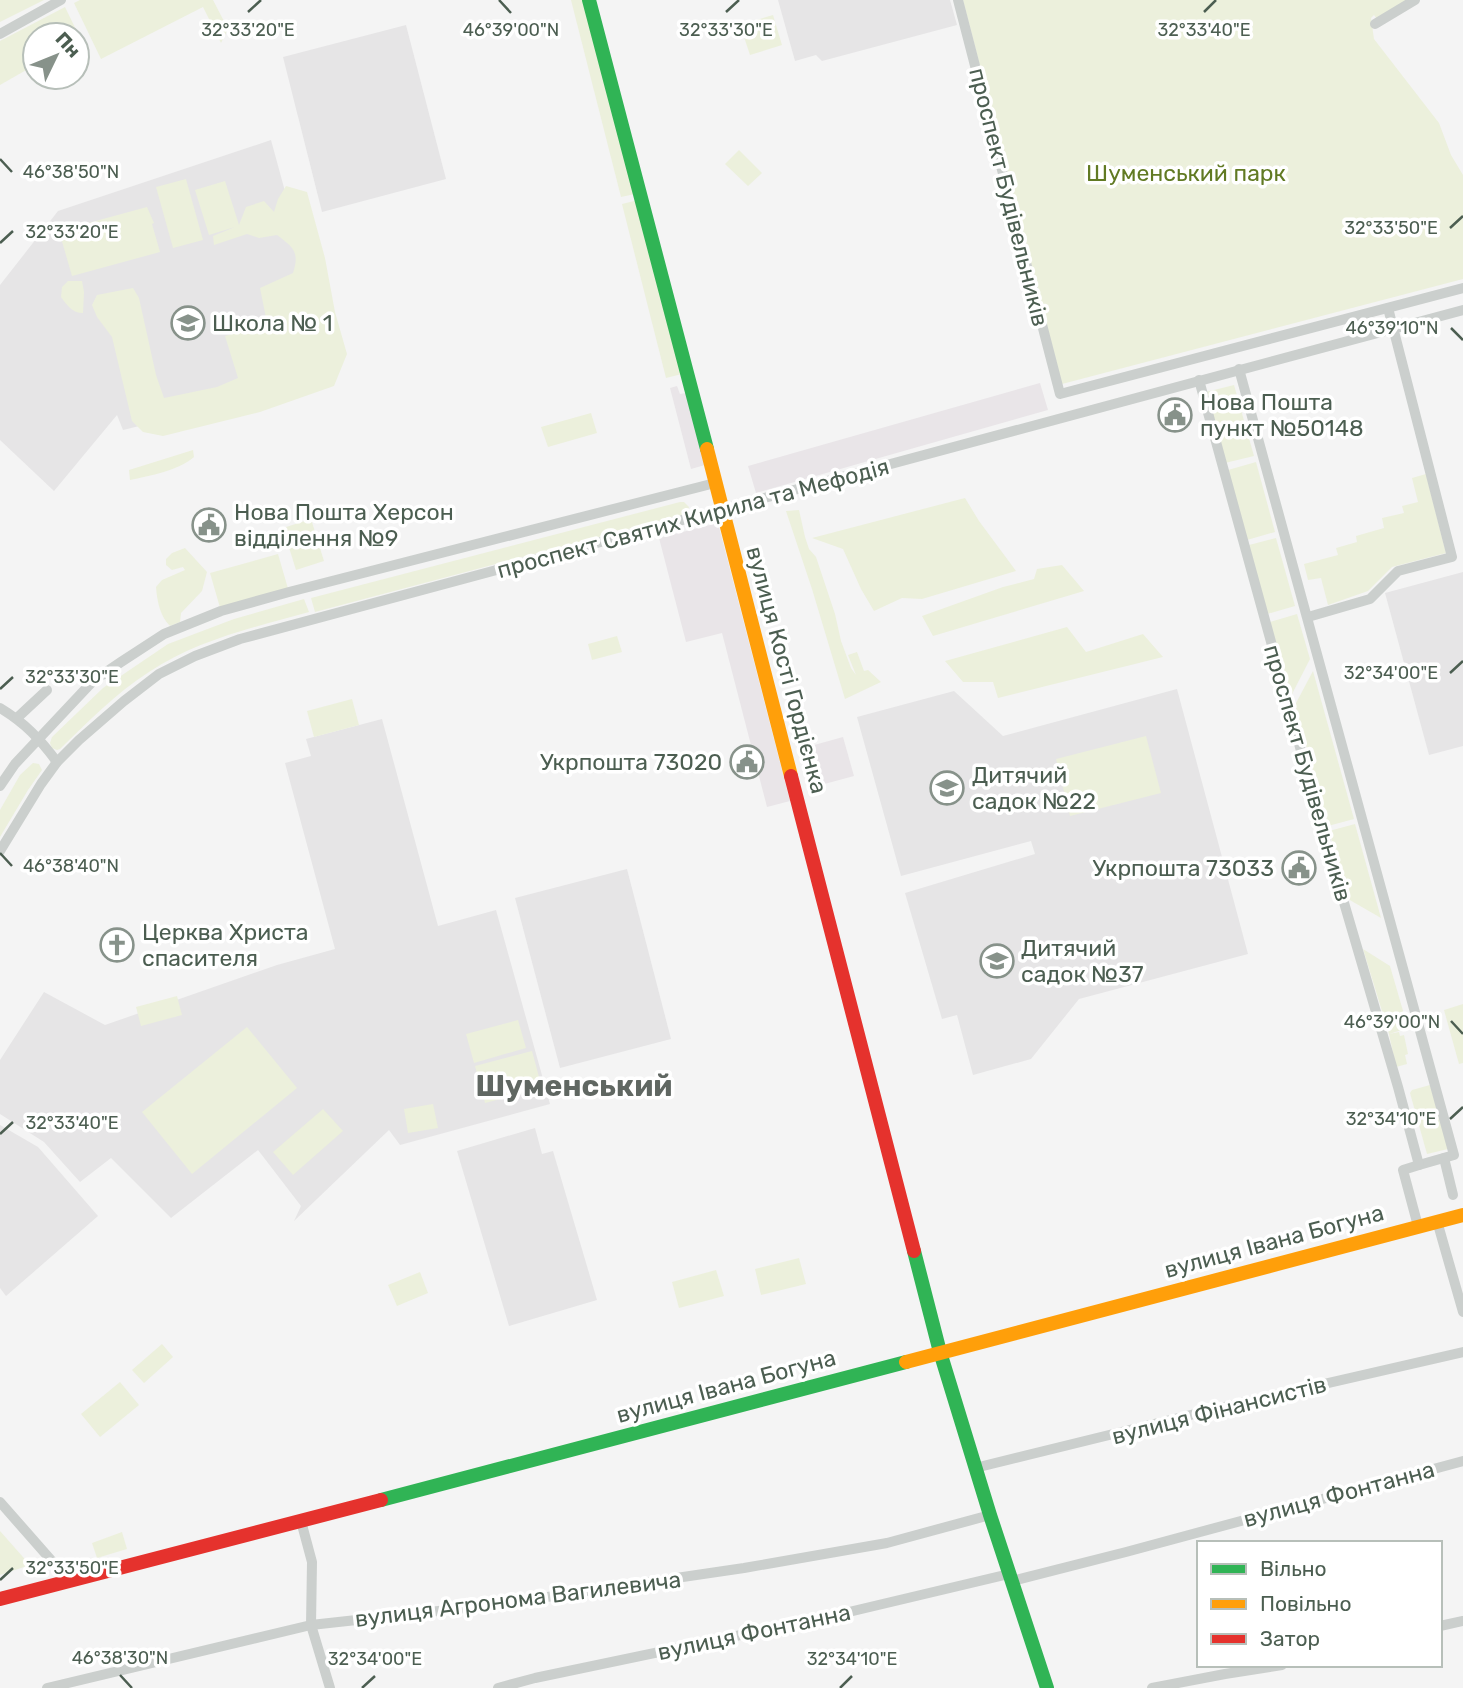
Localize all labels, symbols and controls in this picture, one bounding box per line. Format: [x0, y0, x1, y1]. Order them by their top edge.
text: 32°33'20"E [201, 19, 295, 41]
text: 46°39'00"N [463, 19, 559, 41]
text: 32°33'30"E [679, 19, 773, 41]
text: 32°33'40"E [1157, 19, 1251, 41]
north arrow [21, 21, 91, 91]
text: Пн [51, 27, 85, 62]
street label: проспект Будівельників [963, 65, 1055, 329]
park label: Шуменський парк [1086, 159, 1286, 187]
text: 46°38'50"N [23, 161, 119, 183]
text: 32°33'50"E [1344, 217, 1438, 239]
text: 32°33'20"E [25, 221, 119, 243]
school or university icon: Школа № 1 [169, 304, 207, 342]
place label: Школа № 1 [212, 309, 333, 337]
text: 46°39'10"N [1346, 317, 1438, 339]
place label: Нова Пошта пункт №50148 [1200, 388, 1364, 442]
public building icon: Нова Пошта пункт №50148 [1156, 396, 1194, 434]
street label: проспект Святих Кирила та Мефодія [494, 452, 892, 584]
place label: Нова Пошта Херсон відділення №9 [234, 498, 454, 552]
public building icon: Нова Пошта Херсон відділення №9 [190, 506, 228, 544]
street label: вулиця Кості Гордієнка [741, 543, 833, 797]
street label: проспект Будівельників [1258, 642, 1358, 904]
text: 32°34'00"E [1344, 662, 1438, 684]
text: 32°33'30"E [25, 666, 119, 688]
public building icon: Укрпошта 73020 [728, 743, 766, 781]
place label: Укрпошта 73020 [540, 748, 722, 776]
place label: Дитячий садок №22 [972, 761, 1096, 815]
school or university icon: Дитячий садок №22 [928, 769, 966, 807]
public building icon: Укрпошта 73033 [1280, 849, 1318, 887]
place label: Укрпошта 73033 [1092, 854, 1274, 882]
text: 46°38'40"N [23, 855, 119, 877]
place label: Церква Христа спасителя [142, 918, 308, 972]
church icon: Церква Христа спасителя [98, 926, 136, 964]
place label: Дитячий садок №37 [1021, 934, 1144, 988]
school or university icon: Дитячий садок №37 [978, 942, 1016, 980]
text: 46°39'00"N [1344, 1011, 1440, 1033]
district label: Шуменський [475, 1068, 673, 1104]
text: 32°34'10"E [1346, 1108, 1436, 1130]
text: 32°33'40"E [25, 1112, 119, 1134]
street label: вулиця Івана Богуна [1161, 1198, 1387, 1284]
street label: вулиця Івана Богуна [613, 1343, 839, 1429]
street label: вулиця Фінансистів [1109, 1370, 1329, 1450]
street label: вулиця Фонтанна [1240, 1455, 1438, 1533]
legend [1197, 1541, 1442, 1667]
text: Вільно [1260, 1556, 1327, 1581]
text: 32°33'50"E [25, 1557, 119, 1579]
street label: вулиця Агронома Вагилевича [353, 1565, 683, 1633]
text: Повільно [1260, 1591, 1351, 1616]
street label: вулиця Фонтанна [655, 1598, 853, 1666]
text: Затор [1260, 1626, 1320, 1651]
text: 46°38'30"N [72, 1647, 168, 1669]
text: 32°34'00"E [328, 1648, 422, 1670]
text: 32°34'10"E [807, 1648, 897, 1670]

